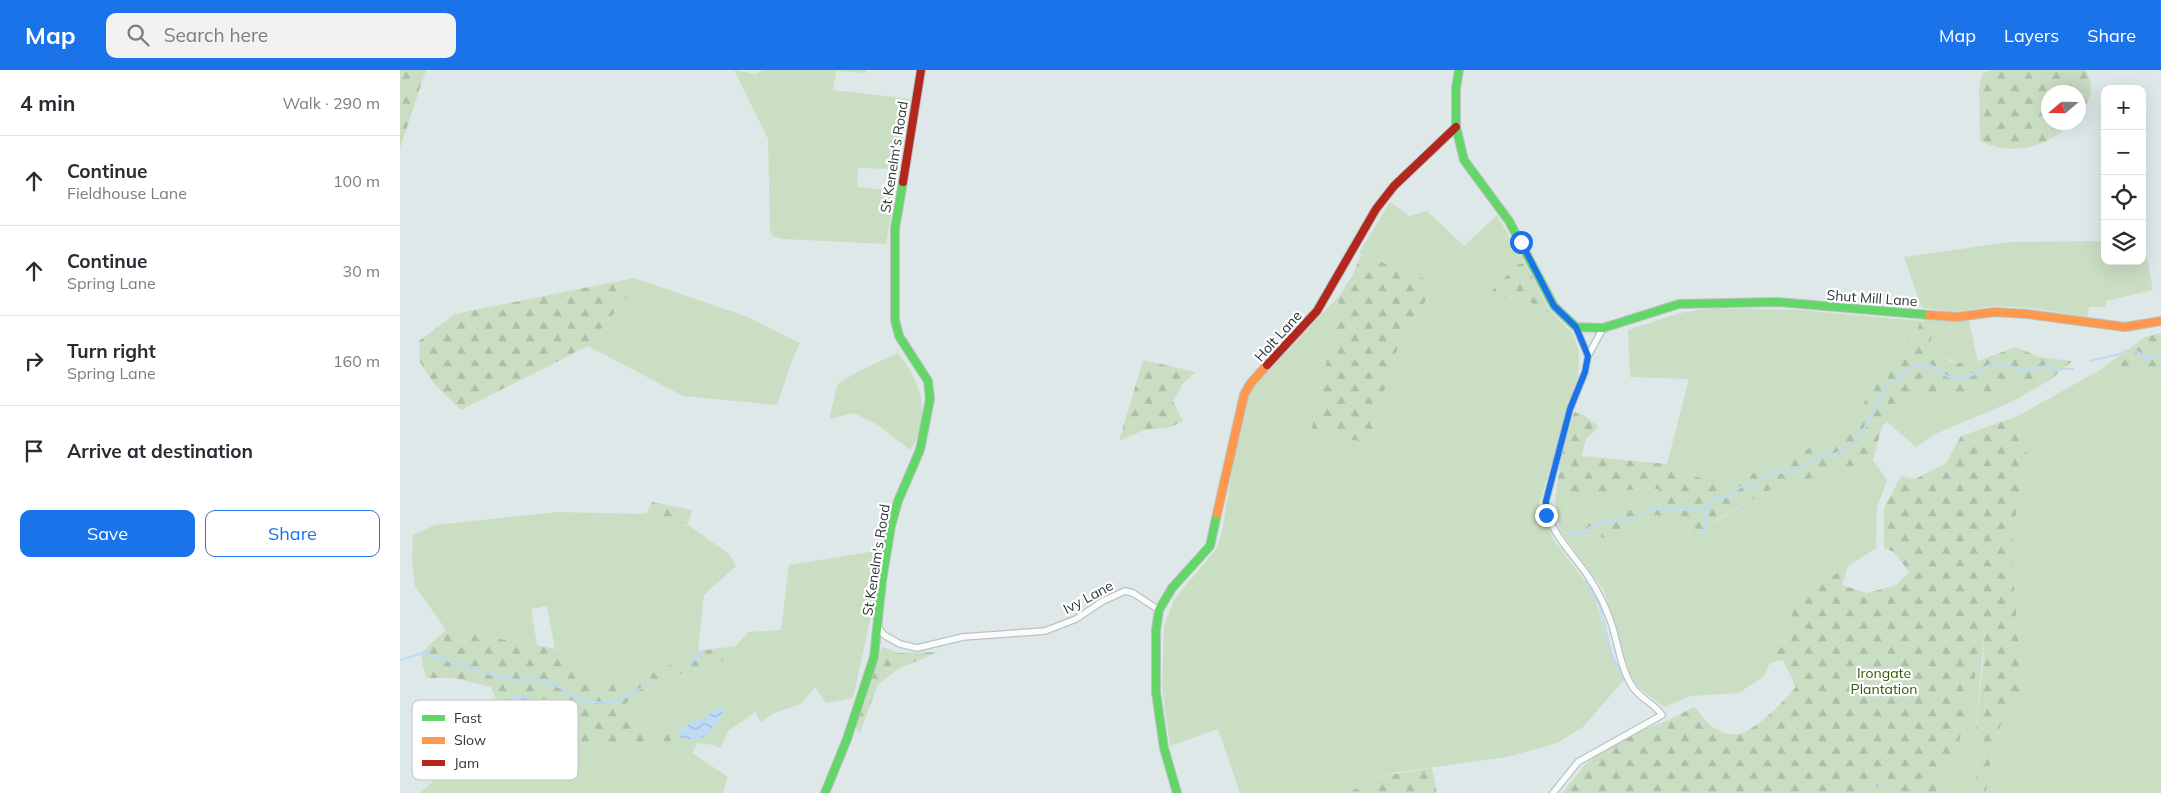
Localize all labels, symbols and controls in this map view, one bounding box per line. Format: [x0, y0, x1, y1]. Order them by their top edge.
search box [106, 13, 456, 58]
text: Map [25, 20, 76, 50]
icon: search [124, 21, 152, 49]
text: Search here [164, 23, 268, 47]
text: Map [1939, 24, 1976, 47]
text: Layers [2004, 24, 2059, 47]
text: Share [2087, 24, 2136, 47]
north arrow [2041, 85, 2086, 130]
map controls [2101, 85, 2146, 265]
button: + [2101, 85, 2146, 130]
text: 4 min [20, 90, 75, 116]
text: Walk · 290 m [282, 93, 380, 113]
street label: St Kenelm's Road [876, 100, 912, 214]
button: − [2101, 130, 2146, 175]
text: Continue [67, 159, 147, 183]
icon: ahead [20, 167, 48, 195]
text: 100 m [333, 171, 380, 191]
button: locate [2101, 175, 2146, 220]
text: Fieldhouse Lane [67, 183, 187, 203]
button: layers [2101, 220, 2146, 265]
route start [1510, 231, 1533, 254]
text: Continue [67, 249, 147, 273]
icon: ahead [20, 257, 48, 285]
text: 30 m [343, 261, 380, 281]
text: Spring Lane [67, 273, 156, 293]
street label: Shut Mill Lane [1826, 286, 1918, 310]
street label: Holt Lane [1250, 307, 1306, 365]
text: Turn right [67, 339, 156, 363]
icon: right [20, 347, 48, 375]
text: 160 m [333, 351, 380, 371]
text: Spring Lane [67, 363, 156, 383]
icon: arrive [20, 437, 48, 465]
text: Arrive at destination [67, 439, 253, 463]
street label: St Kenelm's Road [858, 503, 894, 617]
route end [1535, 504, 1558, 527]
button: Save [20, 510, 195, 557]
button: Share [205, 510, 380, 557]
street label: Ivy Lane [1060, 576, 1116, 618]
park label: Irongate Plantation [1851, 664, 1917, 698]
legend [412, 700, 578, 780]
text: Fast [454, 709, 482, 727]
text: Slow [454, 731, 486, 749]
text: Jam [454, 754, 479, 772]

